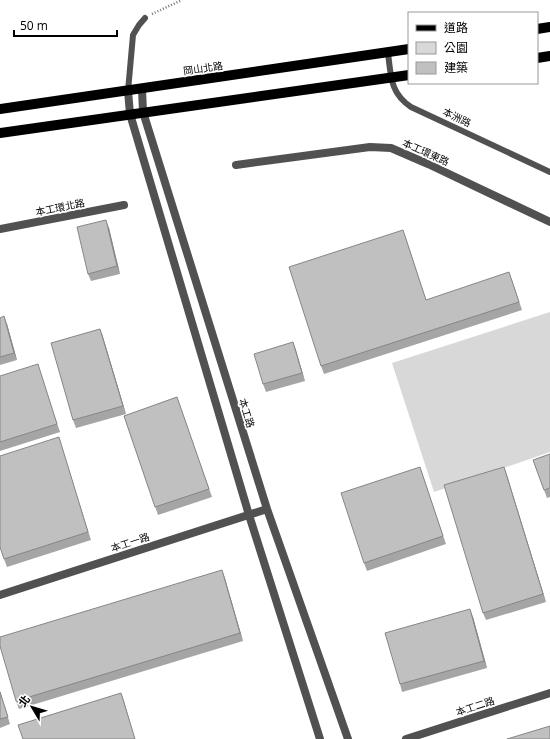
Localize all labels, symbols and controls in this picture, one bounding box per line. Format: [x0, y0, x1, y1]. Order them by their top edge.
scale bar [14, 12, 117, 38]
legend [408, 12, 538, 84]
text: 50 m [20, 17, 48, 34]
text: 道路 [444, 19, 468, 36]
text: 公園 [444, 39, 468, 56]
street label: 岡山北路 [182, 58, 224, 78]
text: 建築 [444, 59, 468, 76]
street label: 本洲路 [440, 104, 474, 130]
street label: 本工環東路 [400, 135, 452, 169]
street label: 本工環北路 [34, 195, 86, 219]
street label: 本工路 [236, 397, 258, 429]
street label: 本工一路 [109, 529, 151, 555]
north arrow [12, 687, 52, 727]
text: 北 [14, 692, 33, 709]
street label: 本工二路 [454, 693, 496, 719]

